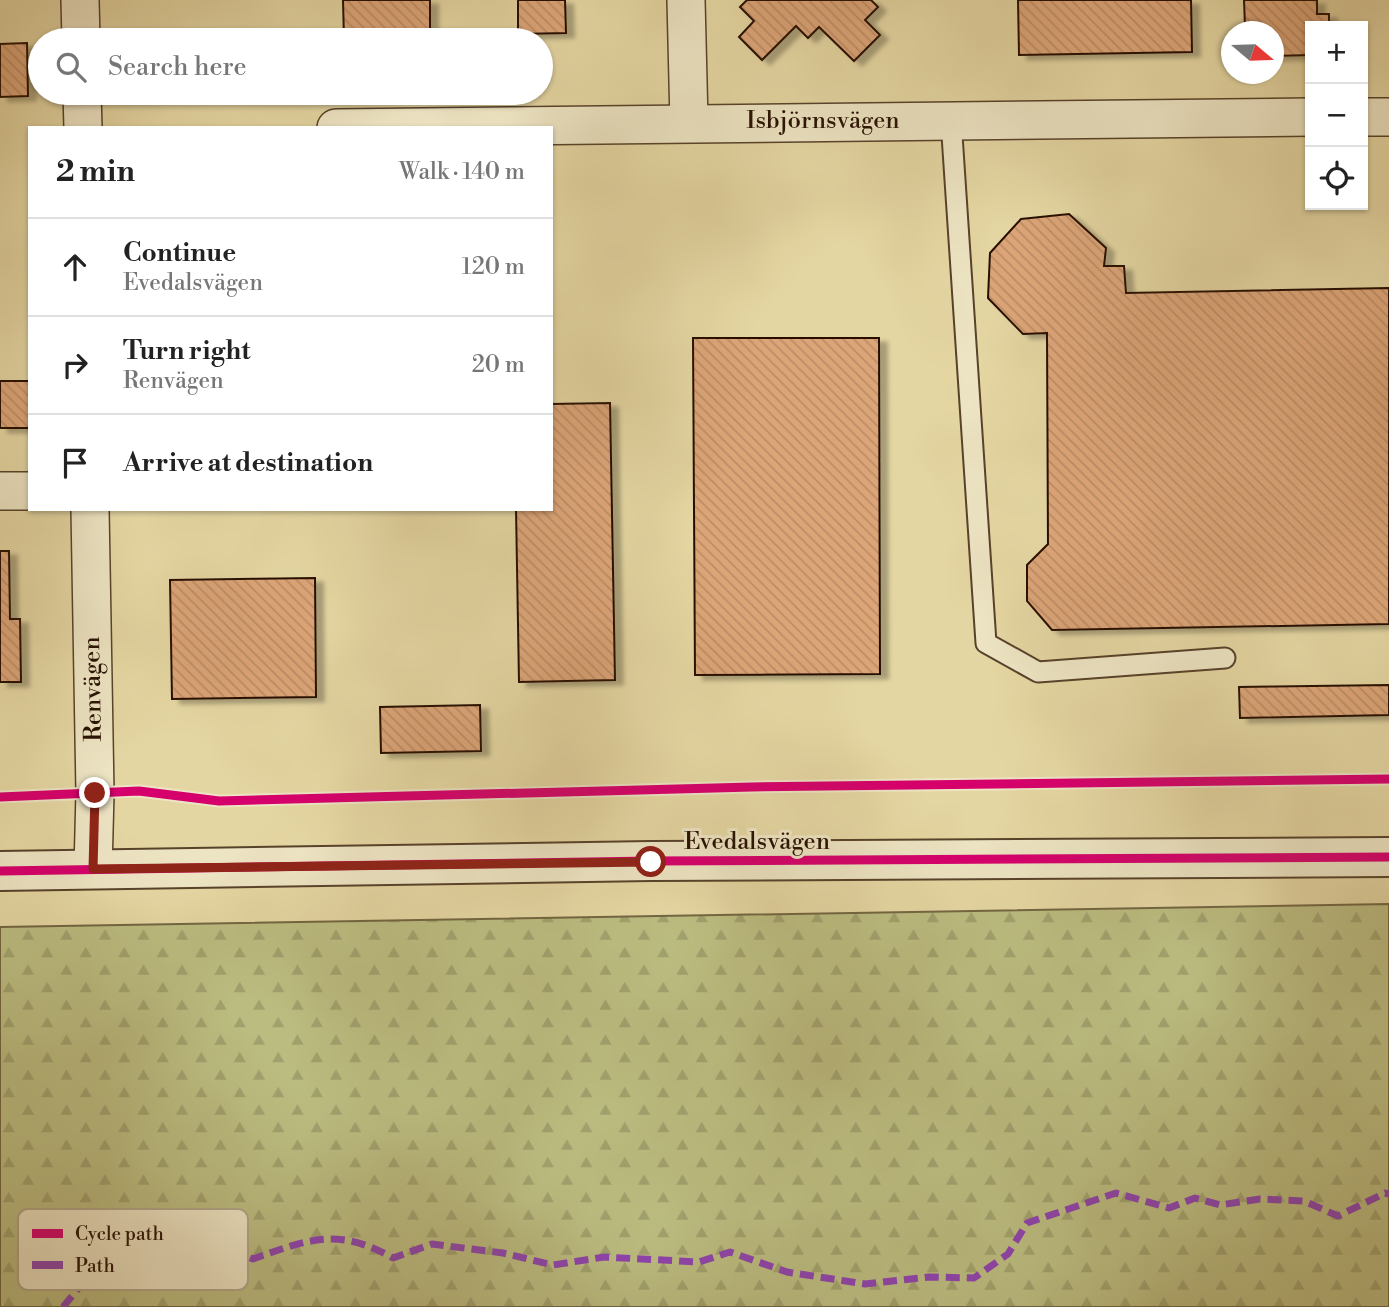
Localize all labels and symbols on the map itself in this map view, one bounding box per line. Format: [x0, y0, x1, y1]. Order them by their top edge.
north arrow [1221, 21, 1284, 84]
street label: Isbjörnsvägen [746, 106, 900, 136]
street label: Renvägen [77, 636, 109, 742]
route end [79, 777, 110, 808]
street label: Evedalsvägen [684, 827, 830, 857]
route start [635, 846, 666, 877]
legend [18, 1209, 248, 1290]
text: Cycle path [75, 1222, 164, 1246]
text: Path [75, 1254, 115, 1278]

